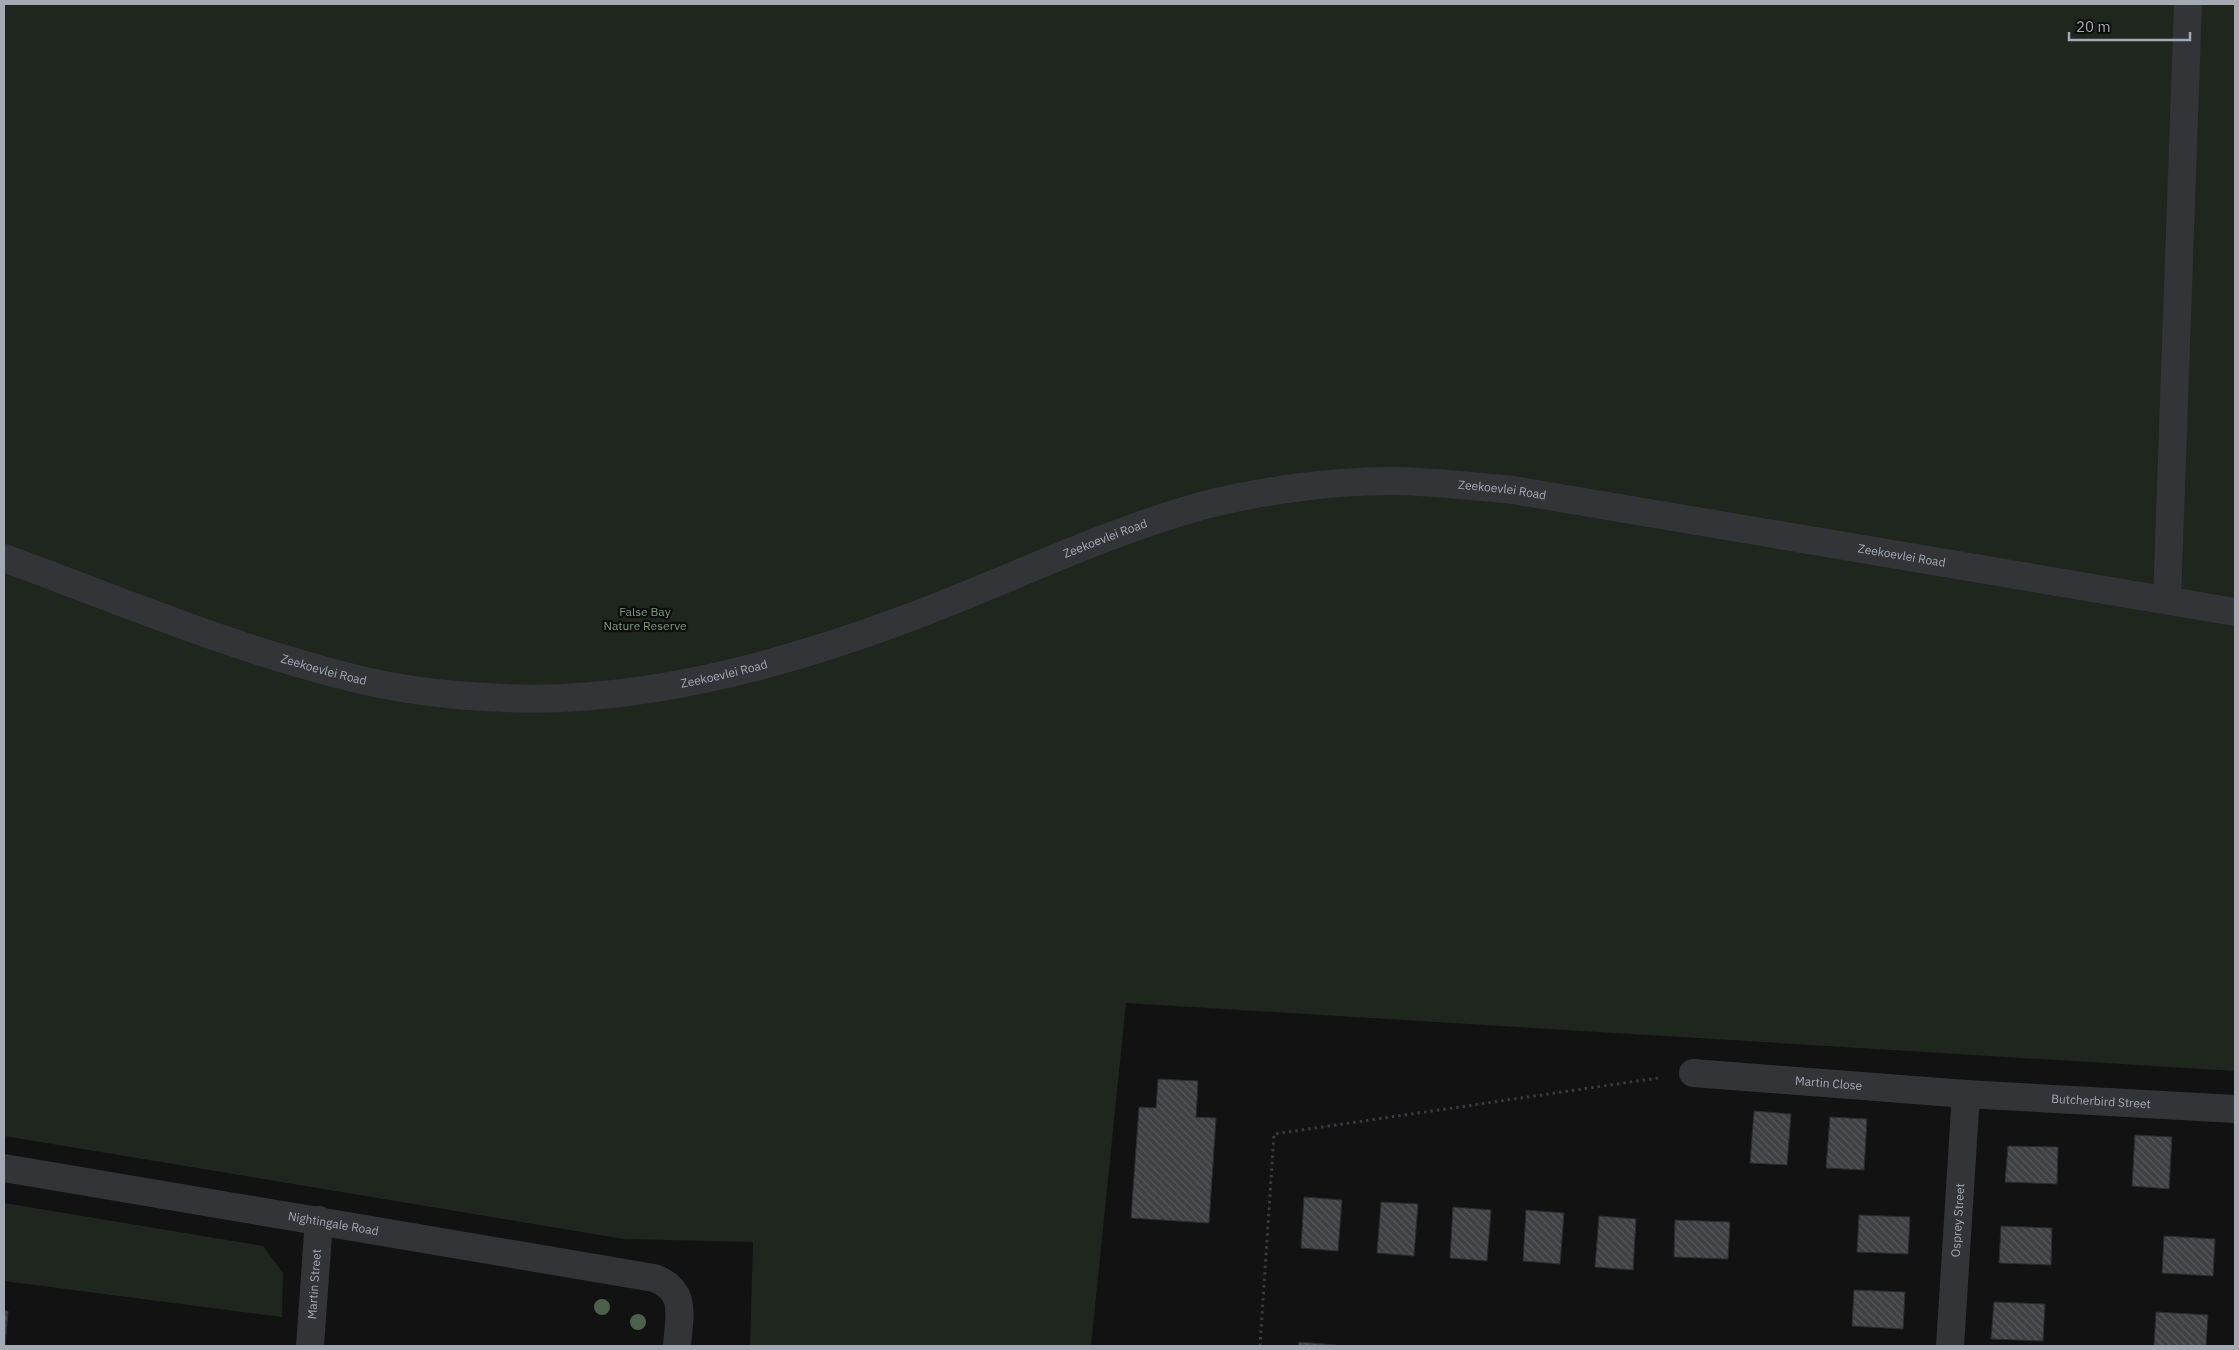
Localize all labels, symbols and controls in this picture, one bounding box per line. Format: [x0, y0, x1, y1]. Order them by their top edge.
scale bar [2069, 10, 2190, 42]
text: 20 m [2076, 17, 2111, 36]
street label: Zeekoevlei Road [1458, 477, 1547, 503]
street label: Zeekoevlei Road [1061, 515, 1149, 561]
street label: Zeekoevlei Road [1857, 540, 1947, 570]
park label: False Bay Nature Reserve [603, 604, 687, 633]
street label: Zeekoevlei Road [279, 650, 368, 688]
street label: Zeekoevlei Road [679, 656, 769, 691]
street label: Martin Close [1794, 1073, 1863, 1093]
street label: Butcherbird Street [2051, 1091, 2151, 1111]
street label: Osprey Street [1948, 1183, 1967, 1258]
street label: Nightingale Road [287, 1208, 380, 1238]
street label: Martin Street [304, 1248, 324, 1320]

